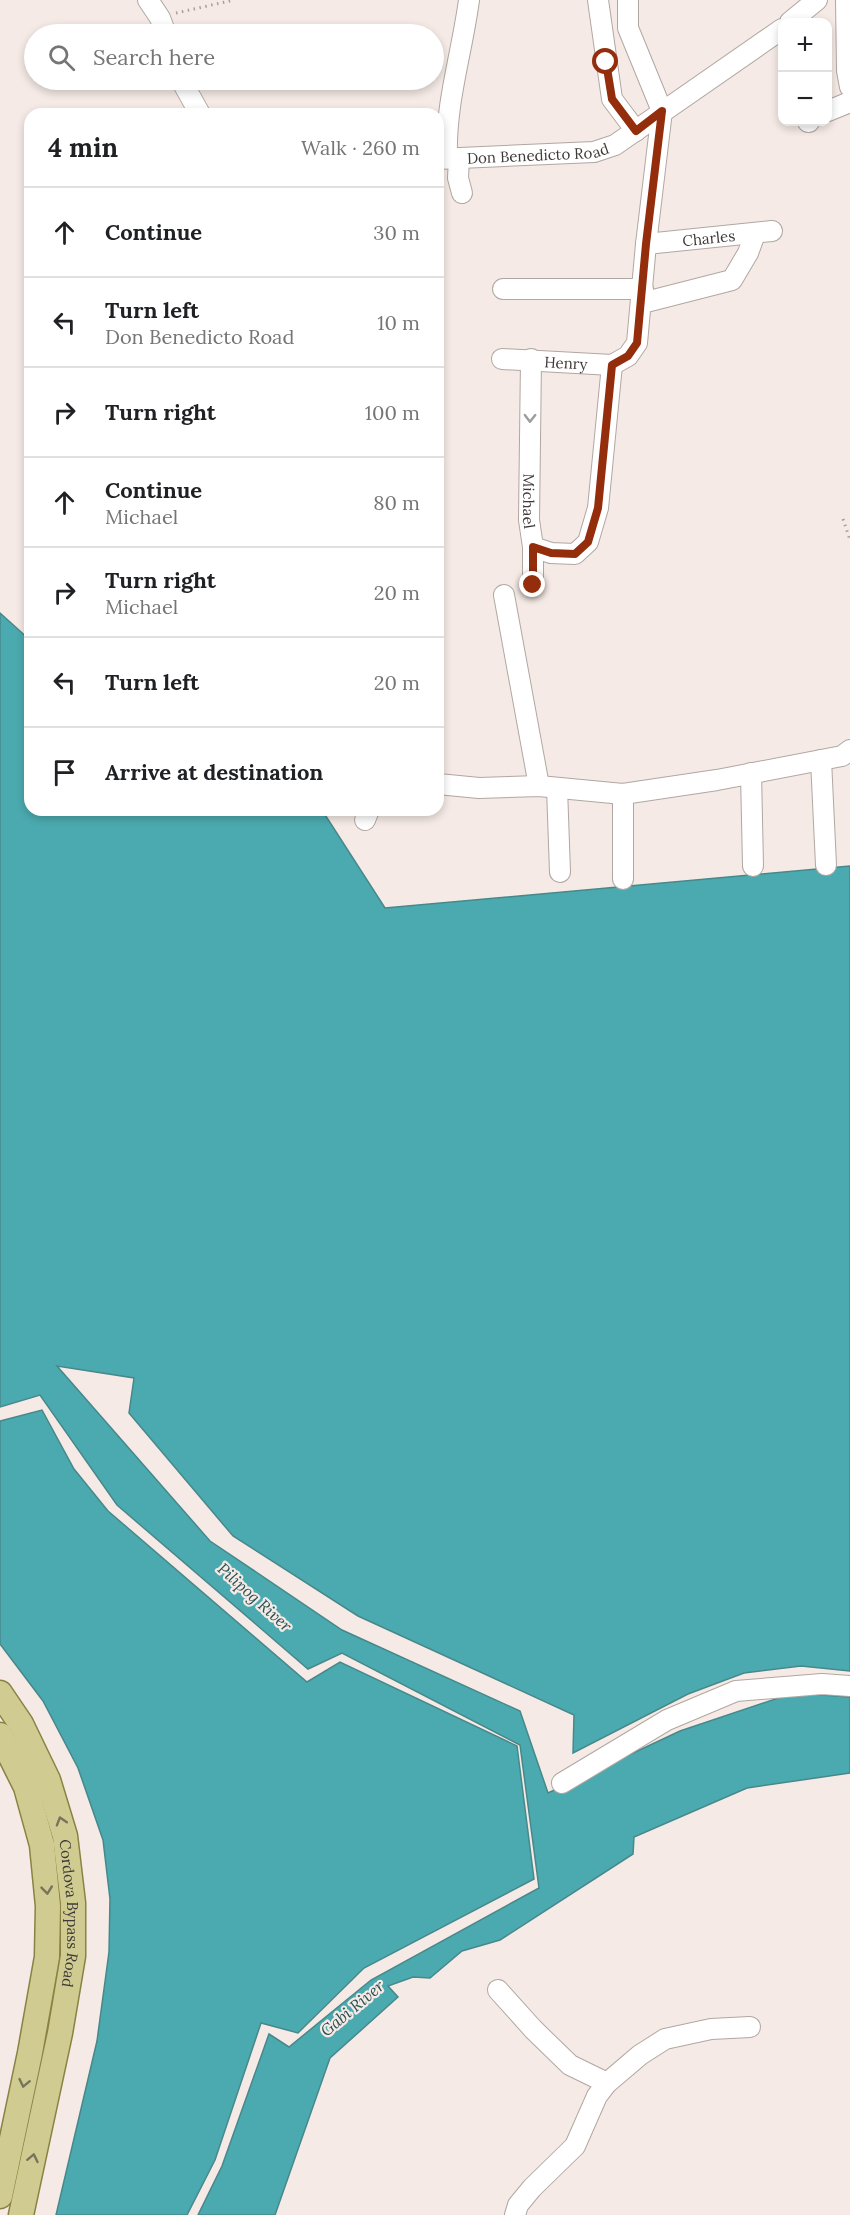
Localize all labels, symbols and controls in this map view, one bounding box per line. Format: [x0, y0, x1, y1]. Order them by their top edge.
map controls [778, 18, 832, 126]
button: + [778, 18, 832, 72]
search box [24, 24, 444, 90]
icon: search [45, 41, 78, 74]
text: Search here [93, 43, 215, 71]
route start [592, 48, 618, 74]
button: − [778, 72, 832, 126]
text: 4 min [48, 131, 118, 164]
text: Walk · 260 m [301, 135, 420, 160]
street label: Don Benedicto Road [466, 138, 611, 167]
icon: ahead [48, 216, 81, 249]
text: Continue [105, 218, 202, 246]
text: 30 m [373, 220, 420, 245]
street label: Charles [681, 225, 736, 250]
text: Turn left [105, 296, 199, 324]
icon: left [48, 306, 81, 339]
text: 10 m [377, 310, 420, 335]
text: Don Benedicto Road [105, 324, 294, 349]
street label: Henry [544, 352, 588, 373]
icon: right [48, 396, 81, 429]
text: Turn right [105, 398, 216, 426]
text: 100 m [365, 400, 420, 425]
one-way arrow [524, 413, 537, 422]
street label: Michael [519, 473, 540, 530]
text: Continue [105, 476, 202, 504]
icon: ahead [48, 486, 81, 519]
text: 80 m [373, 490, 420, 515]
text: Michael [105, 504, 178, 529]
text: Turn right [105, 566, 216, 594]
route end [519, 571, 545, 597]
icon: right [48, 576, 81, 609]
text: 20 m [374, 580, 420, 605]
text: Michael [105, 594, 178, 619]
icon: left [48, 666, 81, 699]
text: Turn left [105, 668, 199, 696]
text: 20 m [374, 670, 420, 695]
icon: arrive [48, 756, 81, 789]
text: Arrive at destination [105, 758, 323, 786]
water label: Pilipog River [214, 1558, 297, 1636]
one-way arrow [56, 1816, 68, 1827]
street label: Cordova Bypass Road [56, 1838, 83, 1989]
one-way arrow [40, 1886, 53, 1895]
water label: Gabi River [316, 1975, 388, 2040]
one-way arrow [18, 2078, 31, 2088]
one-way arrow [26, 2153, 39, 2163]

